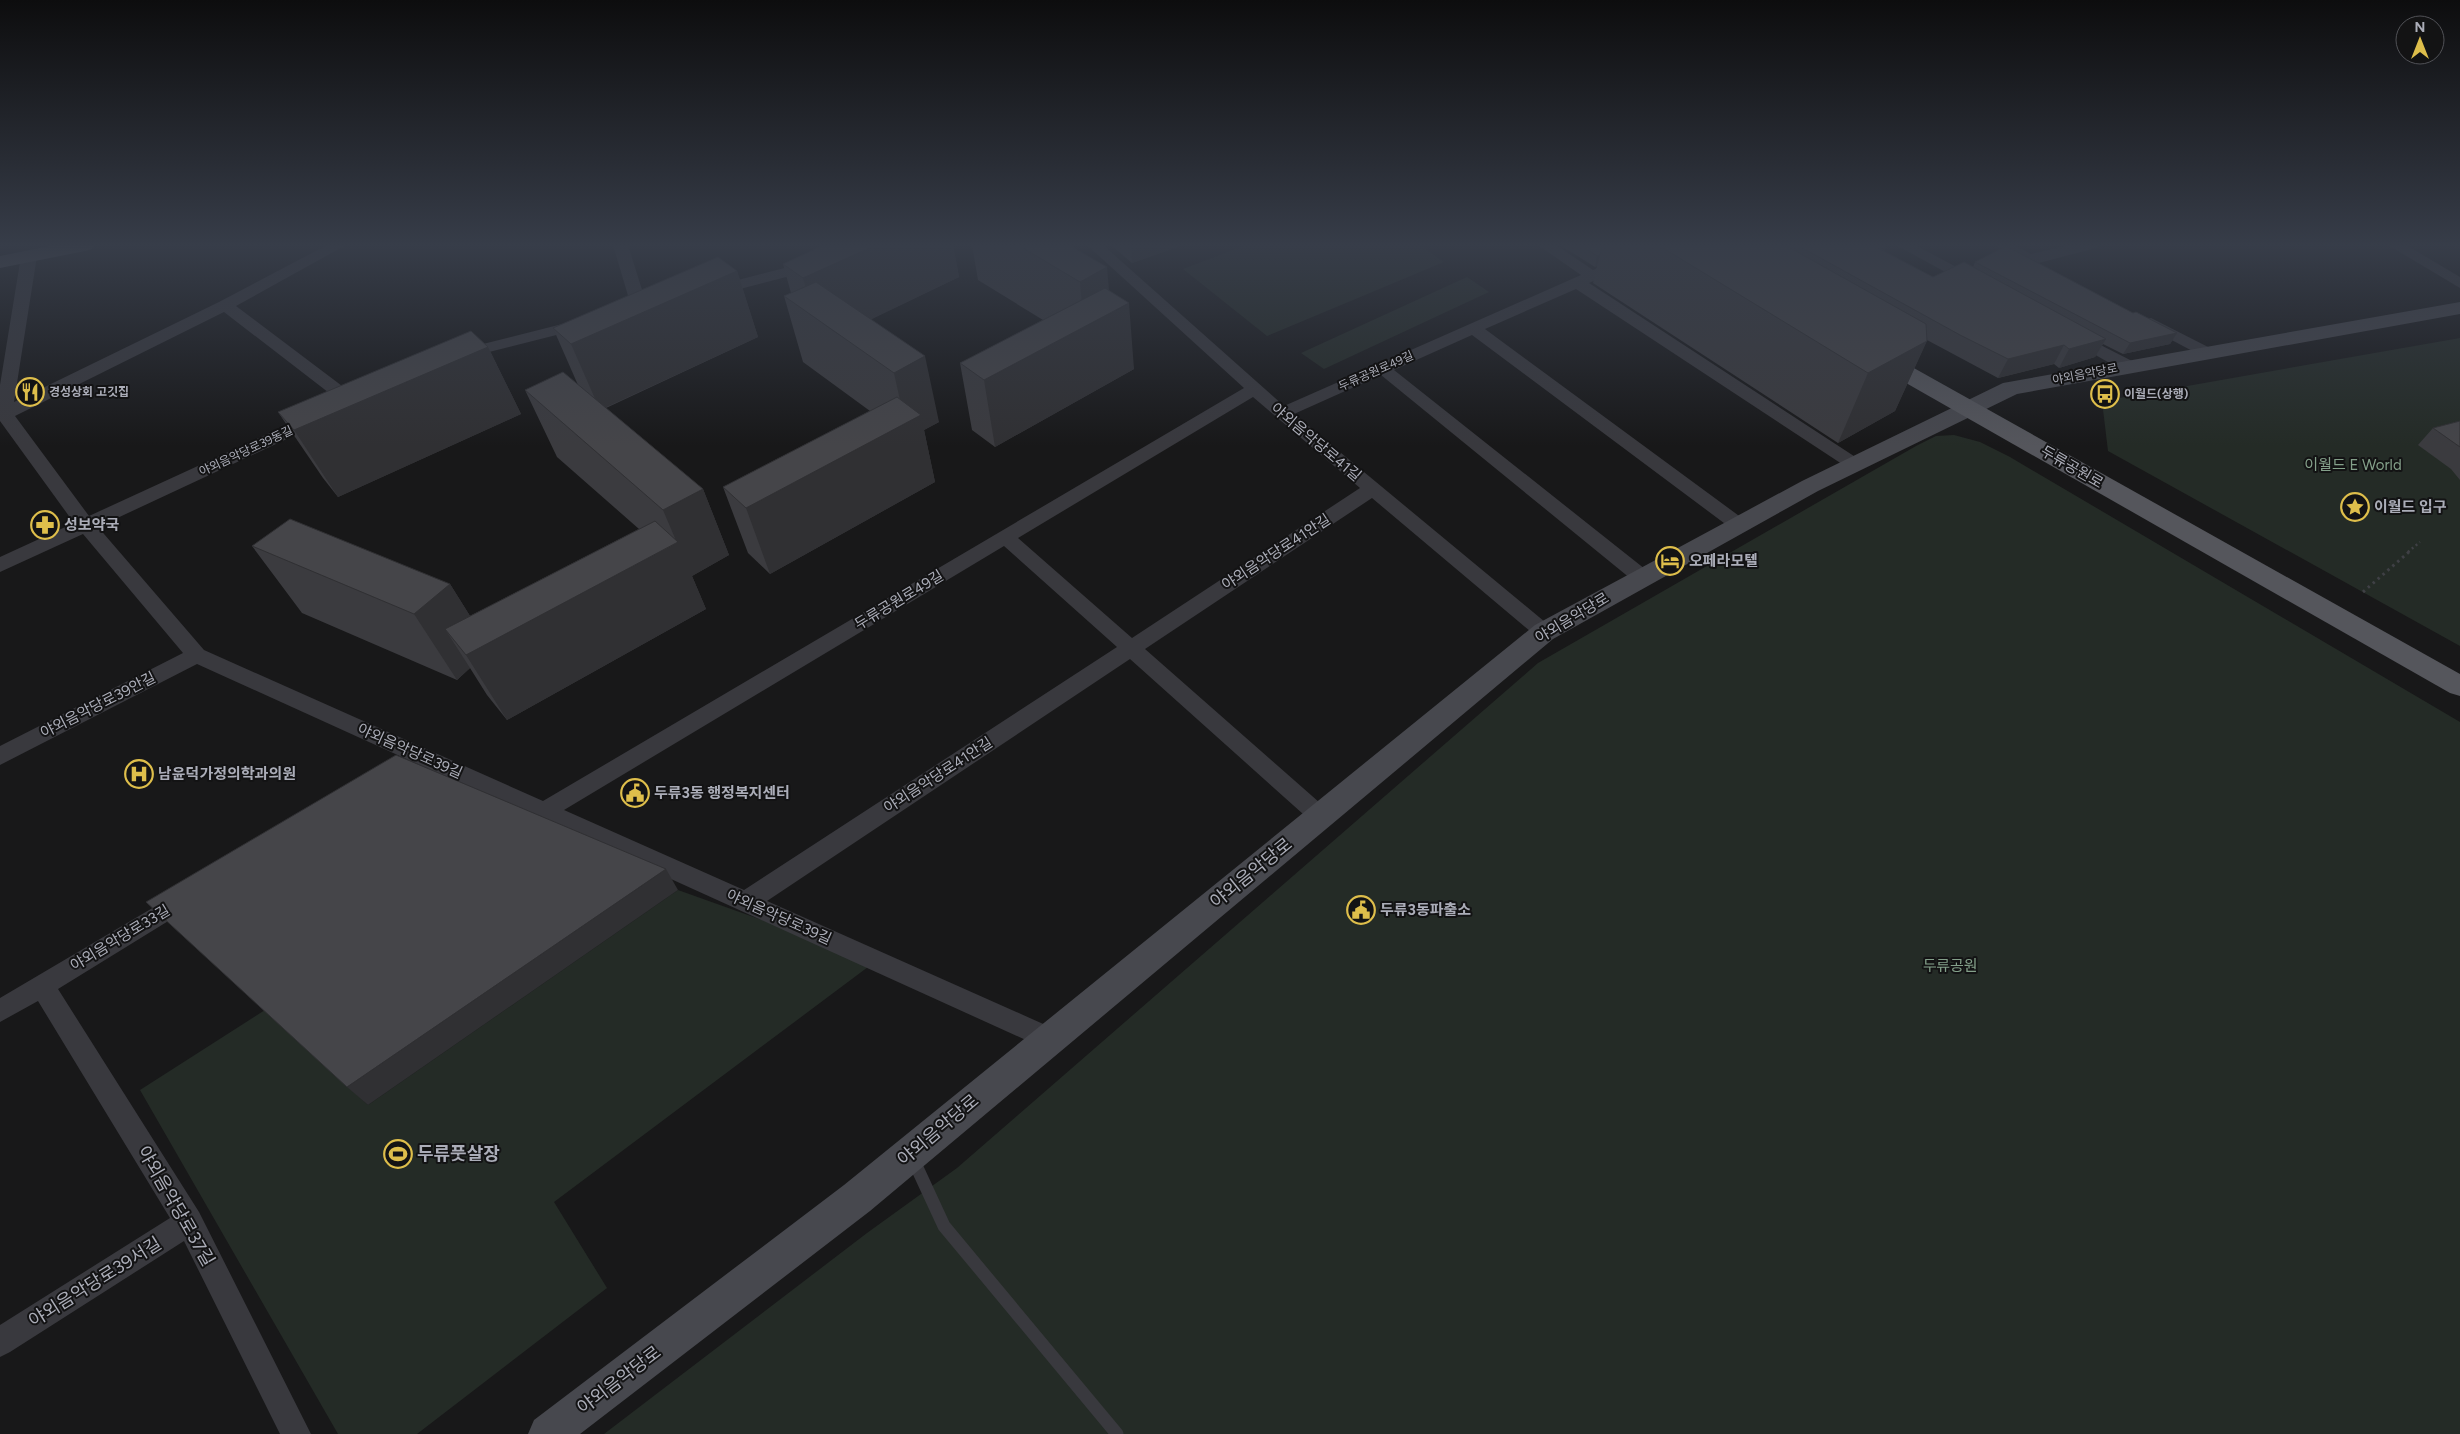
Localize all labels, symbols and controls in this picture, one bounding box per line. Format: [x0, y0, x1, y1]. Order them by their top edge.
north arrow [2395, 15, 2445, 65]
text: N [2415, 19, 2425, 36]
street label: 두류공원로49길 [1336, 348, 1416, 394]
street label: 야외음악당로 [2051, 361, 2119, 387]
restaurant icon: 경성상회 고깃집 [15, 377, 45, 407]
bus stop icon: 이월드(상행) [2090, 379, 2120, 409]
place label: 경성상회 고깃집 [49, 385, 129, 399]
place label: 이월드(상행) [2124, 387, 2189, 401]
street label: 야외음악당로41길 [1267, 399, 1365, 485]
street label: 야외음악당로39동길 [197, 423, 295, 479]
street label: 두류공원로 [2038, 442, 2106, 492]
park label: 이월드 E World [2304, 456, 2402, 474]
place icon: 이월드 입구 [2340, 492, 2370, 522]
place label: 이월드 입구 [2374, 498, 2447, 516]
pharmacy icon: 성보약국 [30, 510, 60, 540]
street label: 야외음악당로41안길 [1218, 510, 1334, 594]
place label: 성보약국 [64, 516, 119, 534]
hotel icon: 오페라모텔 [1655, 546, 1685, 576]
place label: 오페라모텔 [1689, 552, 1758, 570]
street label: 두류공원로49길 [851, 566, 947, 634]
street label: 야외음악당로 [1532, 589, 1612, 647]
street label: 야외음악당로39안길 [37, 668, 159, 742]
street label: 야외음악당로39길 [355, 720, 465, 782]
street label: 야외음악당로41안길 [880, 733, 996, 817]
hospital icon: 남윤덕가정의학과의원 [124, 759, 154, 789]
place label: 남윤덕가정의학과의원 [158, 765, 296, 783]
public building icon: 두류3동 행정복지센터 [620, 778, 650, 808]
place label: 두류3동 행정복지센터 [654, 784, 790, 802]
street label: 야외음악당로 [1205, 833, 1297, 913]
street label: 야외음악당로39길 [724, 886, 834, 948]
public building icon: 두류3동파출소 [1346, 895, 1376, 925]
street label: 야외음악당로33길 [67, 901, 173, 975]
place label: 두류3동파출소 [1380, 901, 1471, 919]
park label: 두류공원 [1922, 957, 1978, 975]
street label: 야외음악당로 [893, 1090, 983, 1170]
sports icon: 두류풋살장 [383, 1139, 413, 1169]
street label: 야외음악당로37길 [133, 1142, 219, 1270]
place label: 두류풋살장 [417, 1143, 500, 1165]
street label: 야외음악당로39서길 [25, 1232, 165, 1332]
street label: 야외음악당로 [573, 1341, 665, 1419]

